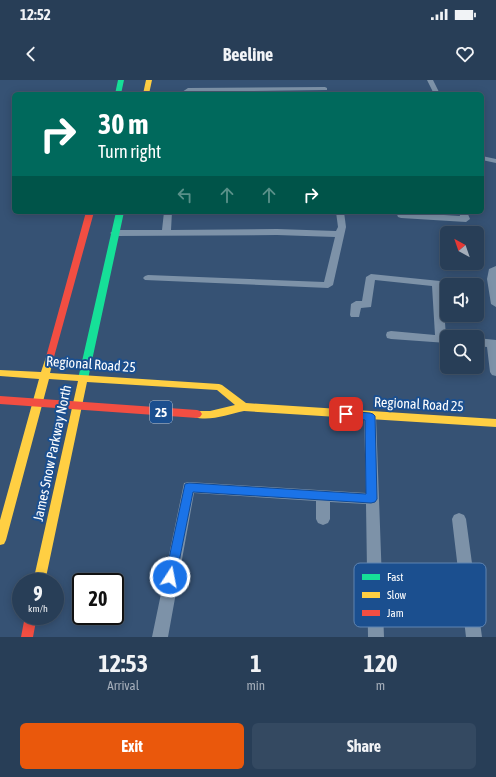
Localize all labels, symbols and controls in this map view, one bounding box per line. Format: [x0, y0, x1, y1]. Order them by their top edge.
text: 12:52 [20, 6, 51, 23]
icon: back [20, 43, 42, 65]
icon: heart [454, 43, 476, 65]
text: Beeline [223, 44, 273, 65]
icon: right [32, 108, 84, 160]
text: 30 m [98, 108, 148, 140]
text: Turn right [98, 141, 161, 162]
icon: left [174, 184, 196, 206]
icon: ahead [216, 184, 238, 206]
icon: ahead [258, 184, 280, 206]
icon: right [300, 184, 322, 206]
north arrow [440, 226, 484, 270]
map controls [440, 226, 484, 374]
button: sound [440, 278, 484, 322]
button: search [440, 330, 484, 374]
street label: Regional Road 25 [46, 353, 136, 375]
street label: James Snow Parkway North [30, 383, 74, 523]
street label: Regional Road 25 [374, 394, 464, 414]
pin [329, 397, 363, 431]
road number: 25 [150, 401, 172, 423]
icon: arrive [335, 403, 357, 425]
position arrow [149, 556, 191, 598]
legend [354, 563, 486, 627]
text: Fast [387, 571, 403, 583]
speed limit sign: 20 [72, 573, 124, 625]
text: 9 [33, 582, 43, 605]
text: Slow [387, 589, 406, 601]
text: km/h [28, 603, 48, 614]
text: Jam [387, 607, 404, 619]
text: 12:53 [99, 650, 148, 677]
text: 1 [250, 650, 261, 677]
text: 120 [364, 650, 397, 677]
text: Arrival [107, 678, 139, 693]
text: min [246, 678, 265, 693]
text: m [376, 678, 385, 693]
button: Exit [20, 723, 244, 769]
button: Share [252, 723, 476, 769]

